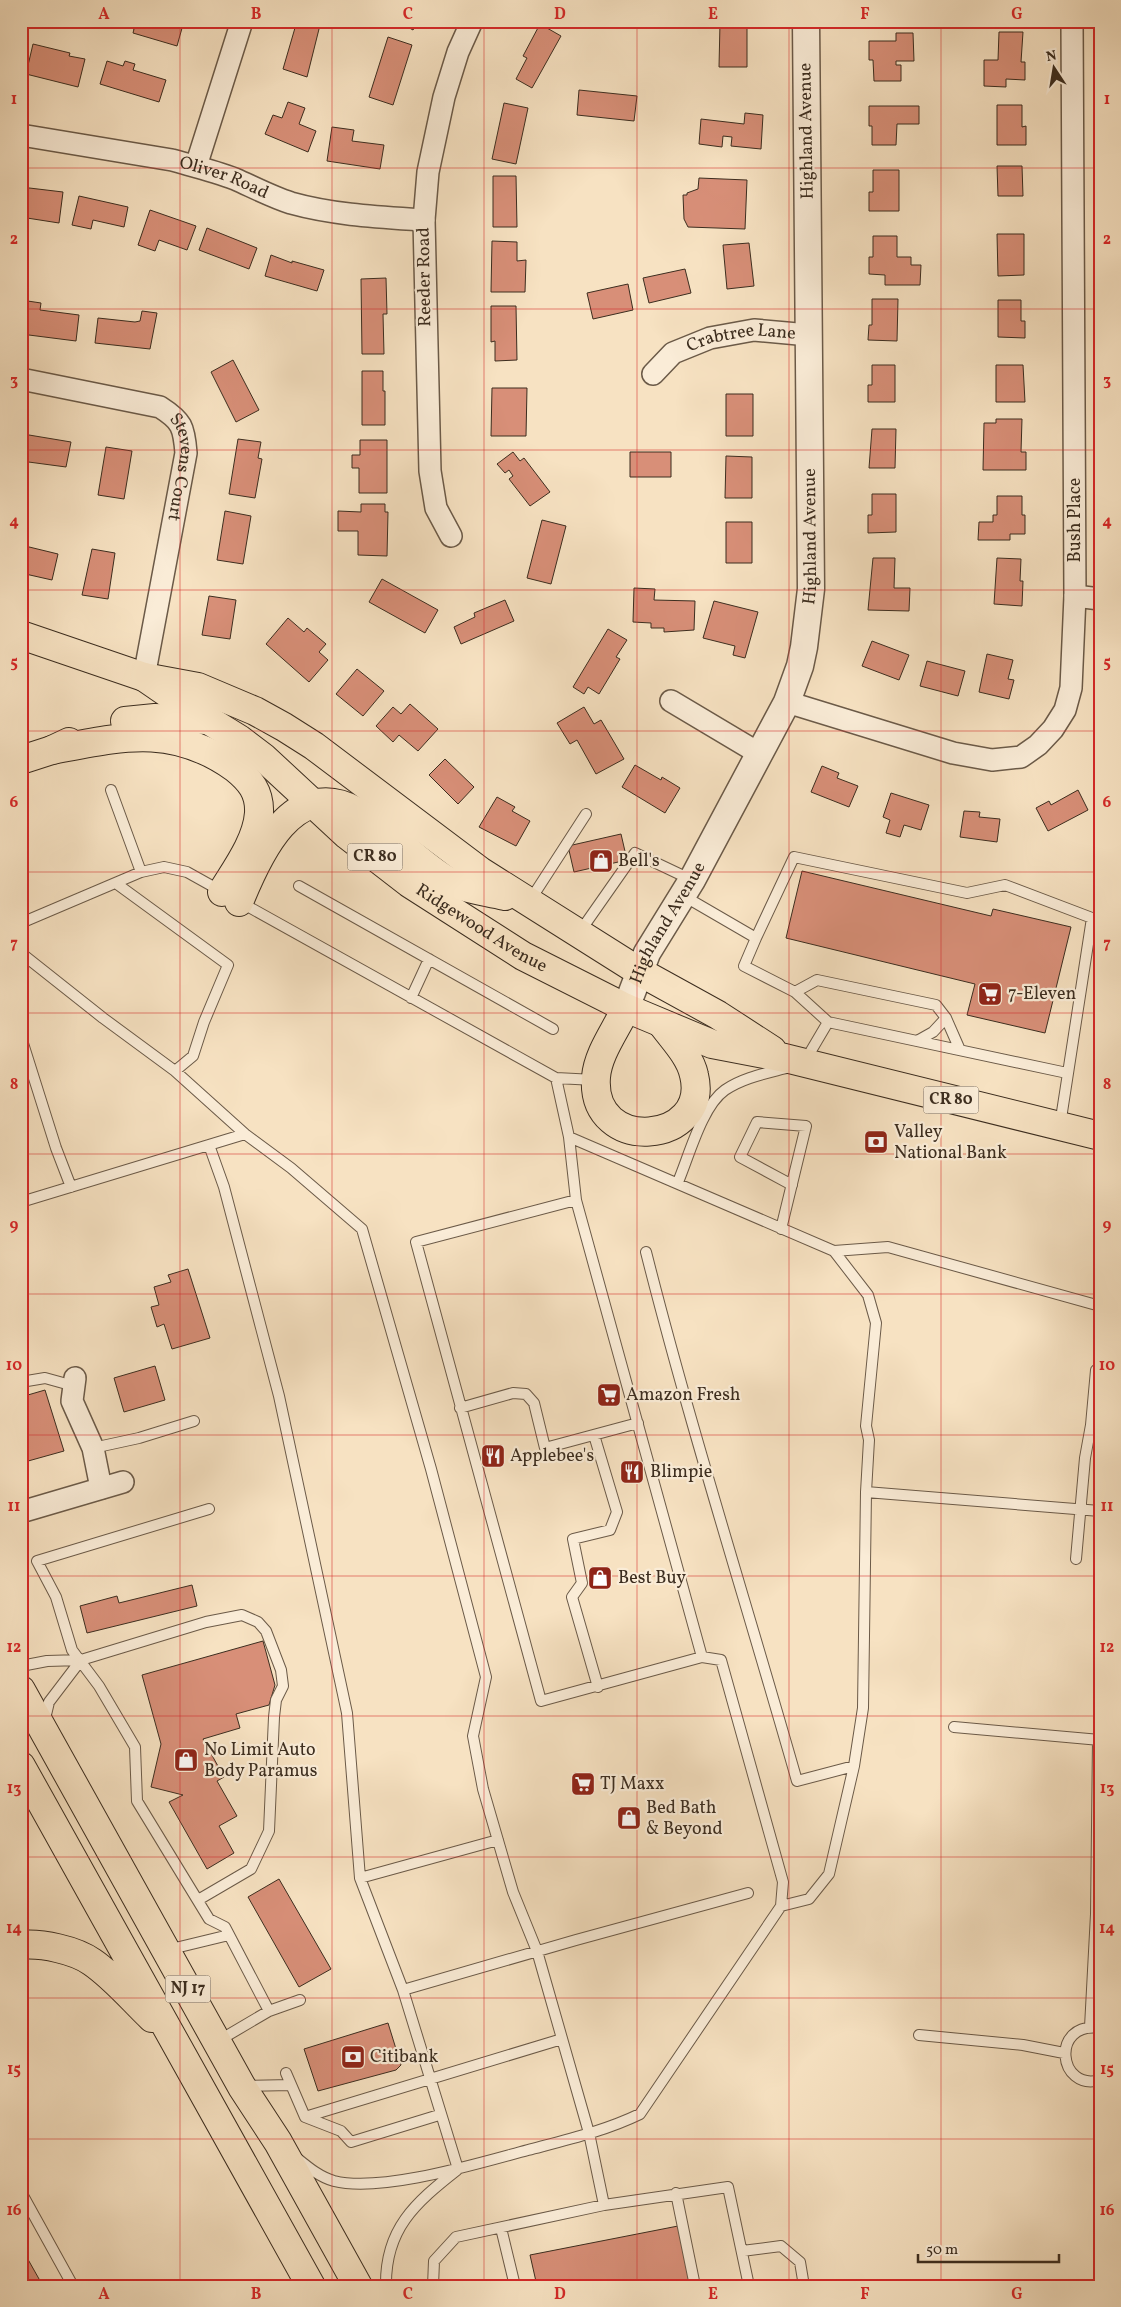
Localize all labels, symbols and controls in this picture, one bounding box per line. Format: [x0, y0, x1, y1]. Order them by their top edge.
text: A [98, 4, 110, 26]
text: B [251, 4, 262, 26]
text: C [403, 4, 413, 26]
text: D [554, 4, 566, 26]
text: E [708, 4, 718, 26]
text: F [860, 4, 870, 26]
text: G [1011, 4, 1023, 26]
north arrow [1028, 42, 1078, 92]
text: N [1045, 46, 1059, 67]
street label: Highland Avenue [793, 62, 821, 200]
text: 1 [11, 89, 17, 111]
text: 1 [1104, 89, 1110, 111]
street label: Oliver Road [177, 150, 273, 205]
street label: Reeder Road [412, 227, 438, 327]
text: 2 [10, 229, 18, 251]
text: 2 [1103, 229, 1111, 251]
street label: Crabtree Lane [683, 318, 797, 359]
text: 3 [10, 370, 18, 392]
text: 3 [1103, 370, 1111, 392]
street label: Stevens Court [161, 407, 199, 523]
street label: Highland Avenue [797, 468, 824, 606]
street label: Bush Place [1063, 478, 1088, 562]
text: 4 [9, 511, 19, 533]
text: 4 [1102, 511, 1112, 533]
text: 5 [10, 652, 18, 674]
text: 5 [1103, 652, 1111, 674]
text: 6 [10, 792, 19, 814]
text: 6 [1103, 792, 1112, 814]
road number: CR 80 [348, 844, 402, 870]
shop icon: Bell's [588, 848, 614, 874]
place label: Bell's [618, 849, 660, 874]
street label: Highland Avenue [624, 858, 712, 988]
street label: Ridgewood Avenue [411, 878, 552, 979]
text: 7 [10, 933, 18, 955]
text: 7 [1103, 933, 1111, 955]
supermarket icon: 7-Eleven [977, 981, 1003, 1007]
place label: 7-Eleven [1008, 982, 1076, 1007]
text: 8 [10, 1074, 18, 1096]
text: 8 [1103, 1074, 1111, 1096]
road number: CR 80 [924, 1086, 978, 1114]
place label: Valley National Bank [894, 1120, 1007, 1166]
bank icon: Valley National Bank [863, 1129, 889, 1155]
text: 9 [10, 1215, 19, 1237]
text: 9 [1103, 1215, 1112, 1237]
text: 10 [6, 1355, 22, 1377]
text: 10 [1099, 1355, 1115, 1377]
supermarket icon: Amazon Fresh [596, 1382, 622, 1408]
place label: Amazon Fresh [626, 1383, 741, 1408]
restaurant icon: Applebee's [480, 1443, 506, 1469]
place label: Applebee's [510, 1444, 594, 1469]
restaurant icon: Blimpie [619, 1459, 645, 1485]
place label: Blimpie [650, 1460, 712, 1485]
text: 11 [8, 1496, 20, 1518]
text: 11 [1101, 1496, 1113, 1518]
shop icon: Best Buy [587, 1565, 613, 1591]
place label: Best Buy [618, 1566, 686, 1591]
text: 12 [7, 1637, 21, 1659]
text: 12 [1100, 1637, 1114, 1659]
place label: No Limit Auto Body Paramus [204, 1738, 317, 1784]
shop icon: No Limit Auto Body Paramus [173, 1747, 199, 1773]
supermarket icon: TJ Maxx [570, 1771, 596, 1797]
place label: TJ Maxx [600, 1772, 664, 1797]
text: 13 [7, 1778, 21, 1800]
text: 13 [1100, 1778, 1114, 1800]
place label: Bed Bath & Beyond [646, 1796, 723, 1842]
shop icon: Bed Bath & Beyond [616, 1805, 642, 1831]
text: 14 [6, 1918, 22, 1940]
text: 14 [1099, 1918, 1115, 1940]
road number: NJ 17 [166, 1976, 210, 2002]
bank icon: Citibank [340, 2044, 366, 2070]
place label: Citibank [370, 2045, 438, 2070]
text: 15 [7, 2059, 21, 2081]
text: 15 [1100, 2059, 1114, 2081]
text: 16 [6, 2200, 22, 2222]
text: 16 [1099, 2200, 1115, 2222]
scale bar [918, 2232, 1060, 2264]
text: 50 m [926, 2240, 958, 2261]
text: A [98, 2284, 110, 2306]
text: B [251, 2284, 262, 2306]
text: C [403, 2284, 413, 2306]
text: D [554, 2284, 566, 2306]
text: E [708, 2284, 718, 2306]
text: F [860, 2284, 870, 2306]
text: G [1011, 2284, 1023, 2306]

